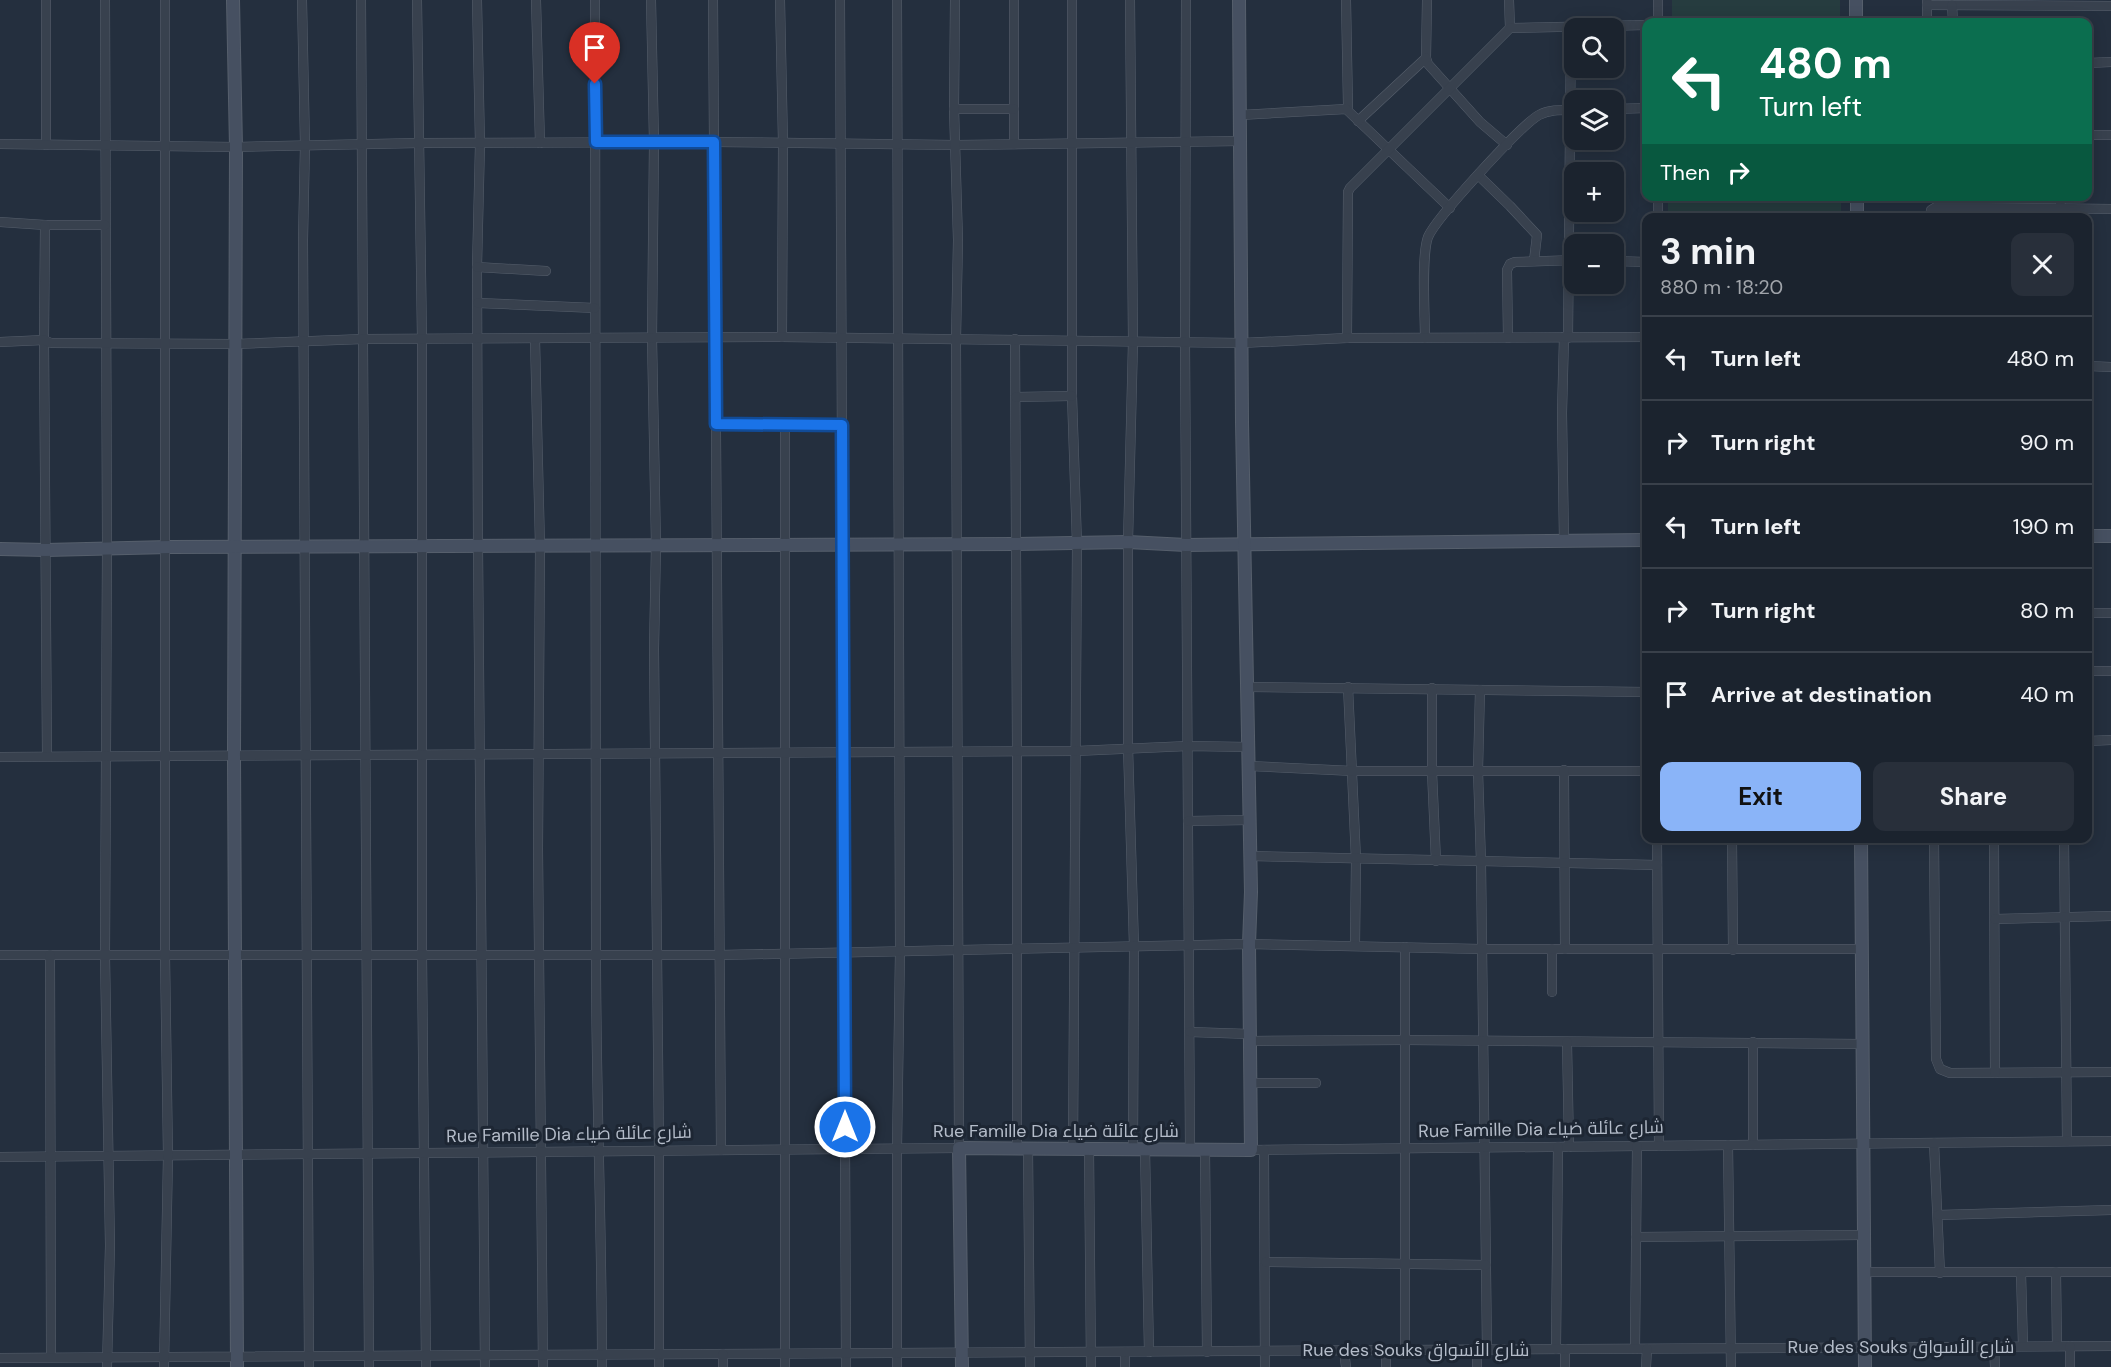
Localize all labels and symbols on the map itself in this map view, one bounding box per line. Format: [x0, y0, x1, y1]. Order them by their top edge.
pin [569, 22, 620, 84]
position arrow [813, 1095, 877, 1159]
street label: Rue Famille Dia شارع عائلة ضياء [1418, 1115, 1664, 1143]
street label: Rue Famille Dia شارع عائلة ضياء [933, 1119, 1179, 1143]
street label: Rue Famille Dia شارع عائلة ضياء [446, 1120, 692, 1148]
street label: Rue des Souks شارع الأسواق [1788, 1335, 2014, 1359]
street label: Rue des Souks شارع الأسواق [1303, 1338, 1529, 1362]

